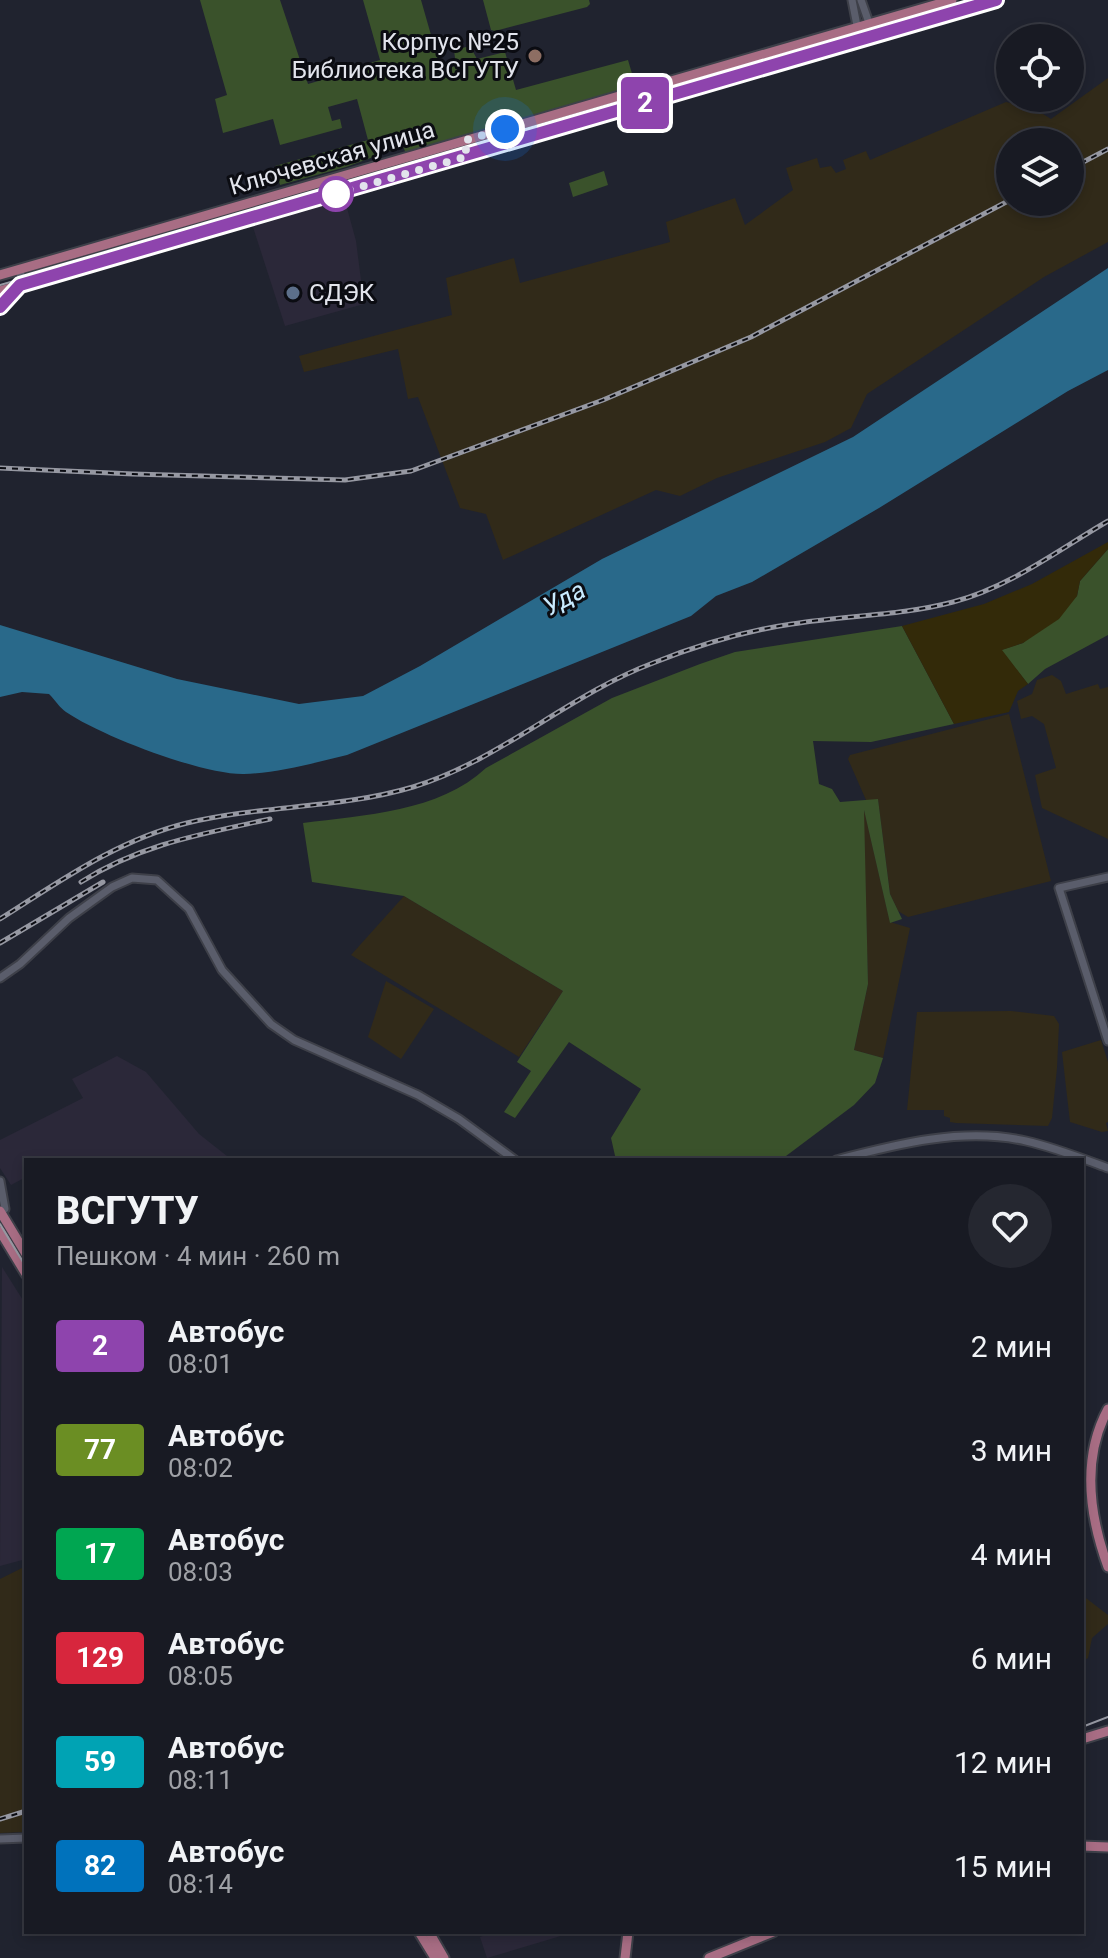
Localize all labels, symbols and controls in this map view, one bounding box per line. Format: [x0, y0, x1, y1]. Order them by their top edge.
map controls [996, 24, 1084, 216]
button: locate [996, 24, 1084, 112]
place label: Корпус №25 Библиотека ВСГУТУ [292, 28, 519, 84]
marker: Корпус №25 Библиотека ВСГУТУ [526, 47, 544, 65]
line badge: 2 [619, 77, 671, 129]
text: 2 [637, 86, 653, 119]
your location [485, 109, 525, 149]
street label: Ключевская улица [226, 115, 438, 201]
button: layers [996, 128, 1084, 216]
unlabelled marker [319, 177, 353, 211]
place label: СДЭК [309, 279, 375, 307]
marker: СДЭК [284, 284, 302, 302]
water label: Уда [538, 574, 590, 622]
button: heart [968, 1184, 1052, 1268]
text: ВСГУТУ [56, 1189, 199, 1233]
text: Пешком · 4 мин · 260 m [56, 1241, 340, 1271]
text: Автобус [168, 1314, 284, 1349]
text: 2 [92, 1329, 108, 1362]
text: 2 мин [971, 1329, 1052, 1364]
text: 08:01 [168, 1349, 233, 1379]
text: Автобус [168, 1418, 284, 1453]
text: 77 [84, 1433, 116, 1466]
text: 3 мин [971, 1433, 1052, 1468]
text: 08:02 [168, 1453, 233, 1483]
text: Автобус [168, 1522, 284, 1557]
text: 17 [84, 1537, 116, 1570]
text: 4 мин [971, 1537, 1052, 1572]
text: 08:03 [168, 1557, 233, 1587]
text: Автобус [168, 1626, 284, 1661]
text: 129 [76, 1641, 124, 1674]
text: 6 мин [971, 1641, 1052, 1676]
text: 08:05 [168, 1661, 233, 1691]
text: Автобус [168, 1730, 284, 1765]
text: 59 [84, 1745, 116, 1778]
text: 12 мин [954, 1745, 1052, 1780]
text: 08:11 [168, 1765, 233, 1795]
text: Автобус [168, 1834, 284, 1869]
text: 82 [84, 1849, 116, 1882]
text: 15 мин [954, 1849, 1052, 1884]
text: 08:14 [168, 1869, 233, 1899]

